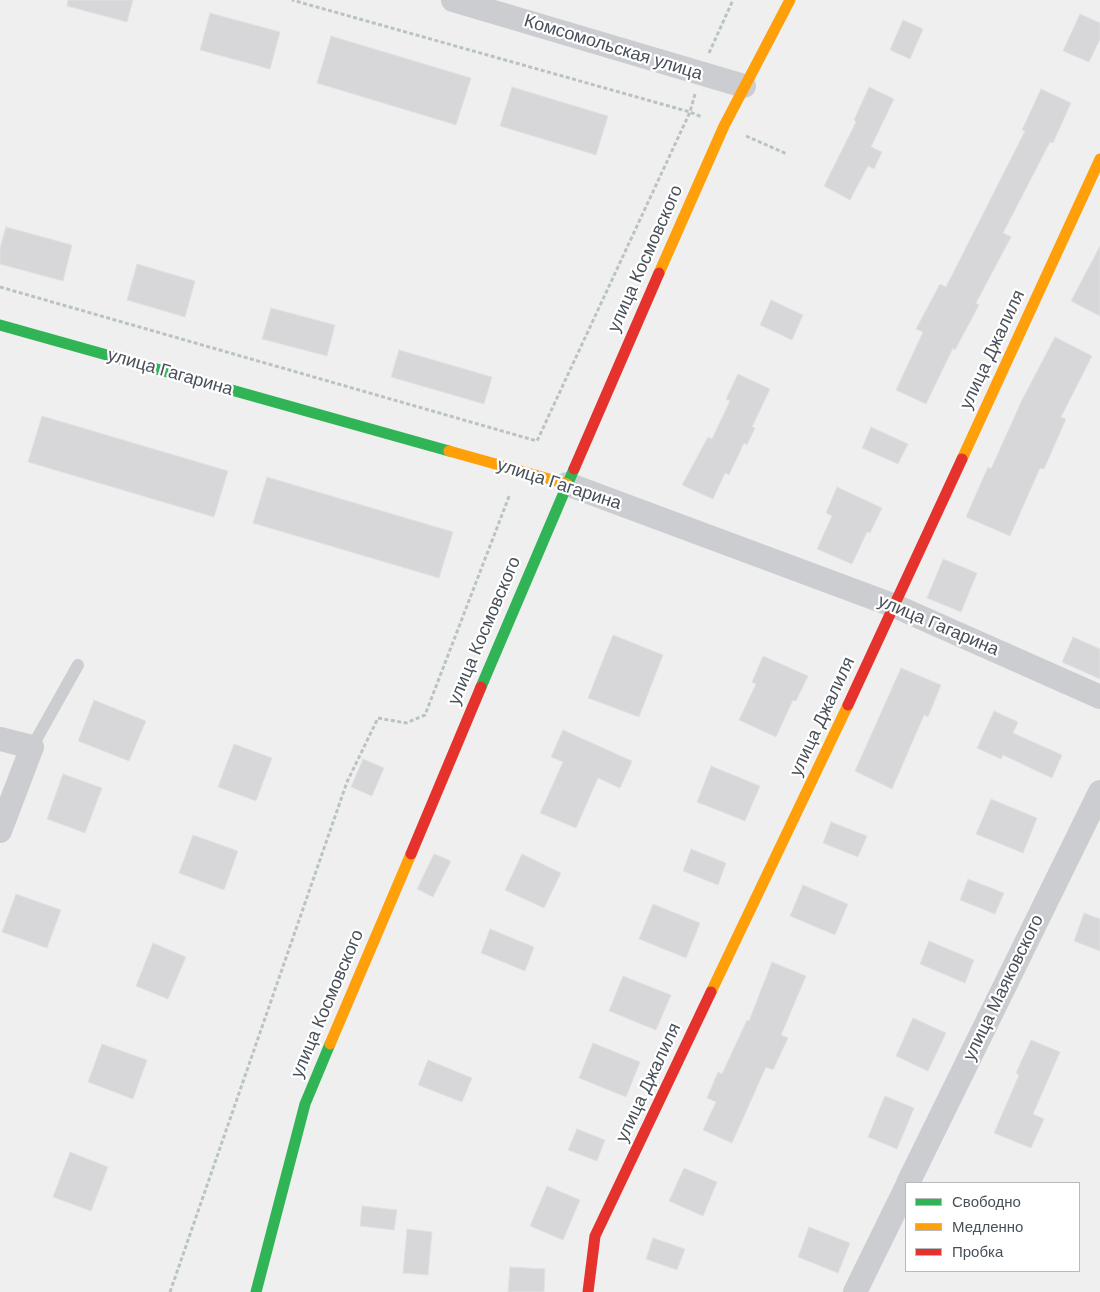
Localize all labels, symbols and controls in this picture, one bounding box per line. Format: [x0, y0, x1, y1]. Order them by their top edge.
street label: Комсомольская улица [521, 11, 705, 85]
street label: улица Космовского [604, 182, 688, 336]
street label: улица Джалиля [956, 287, 1030, 413]
street label: улица Гагарина [105, 345, 235, 401]
street label: улица Гагарина [494, 455, 624, 515]
street label: улица Космовского [444, 554, 526, 708]
street label: улица Гагарина [874, 591, 1002, 661]
street label: улица Джалиля [786, 654, 860, 780]
street label: улица Маяковского [959, 911, 1049, 1065]
street label: улица Космовского [287, 927, 369, 1081]
street label: улица Джалиля [612, 1020, 686, 1146]
legend [905, 1182, 1080, 1272]
text: Свободно [952, 1192, 1021, 1212]
text: Медленно [952, 1217, 1023, 1237]
text: Пробка [952, 1242, 1003, 1262]

